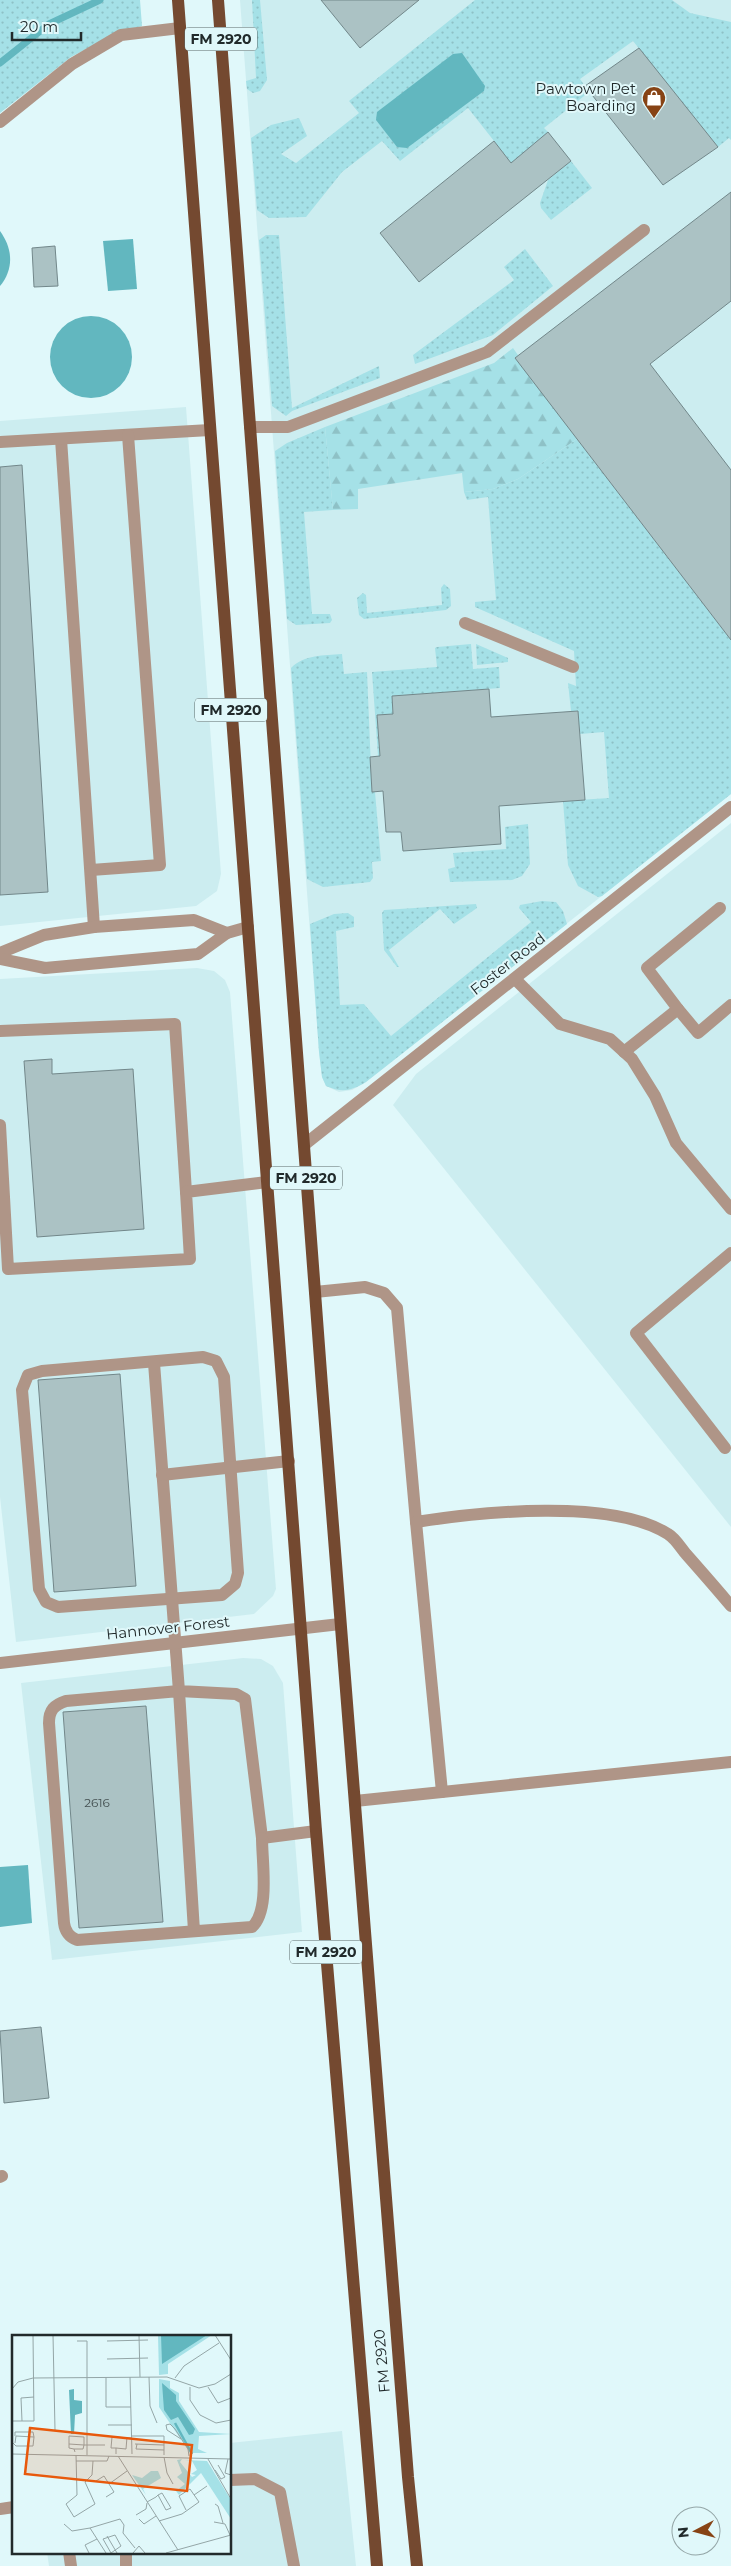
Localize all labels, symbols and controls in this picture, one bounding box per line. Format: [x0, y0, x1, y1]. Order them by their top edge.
scale bar [12, 10, 81, 42]
text: 20 m [20, 17, 58, 36]
road number: FM 2920 [185, 28, 257, 50]
place label: Pawtown Pet Boarding [536, 79, 636, 115]
shop icon: Pawtown Pet Boarding [641, 85, 667, 119]
road number: FM 2920 [195, 698, 267, 722]
street label: Foster Road [466, 928, 549, 999]
road number: FM 2920 [270, 1166, 342, 1190]
street label: Hannover Forest [105, 1612, 231, 1643]
house number: 2616 [84, 1795, 110, 1810]
road number: FM 2920 [290, 1940, 362, 1964]
street label: FM 2920 [369, 2328, 394, 2394]
inset map [12, 2335, 231, 2554]
north arrow [671, 2506, 721, 2556]
text: N [674, 2526, 693, 2539]

